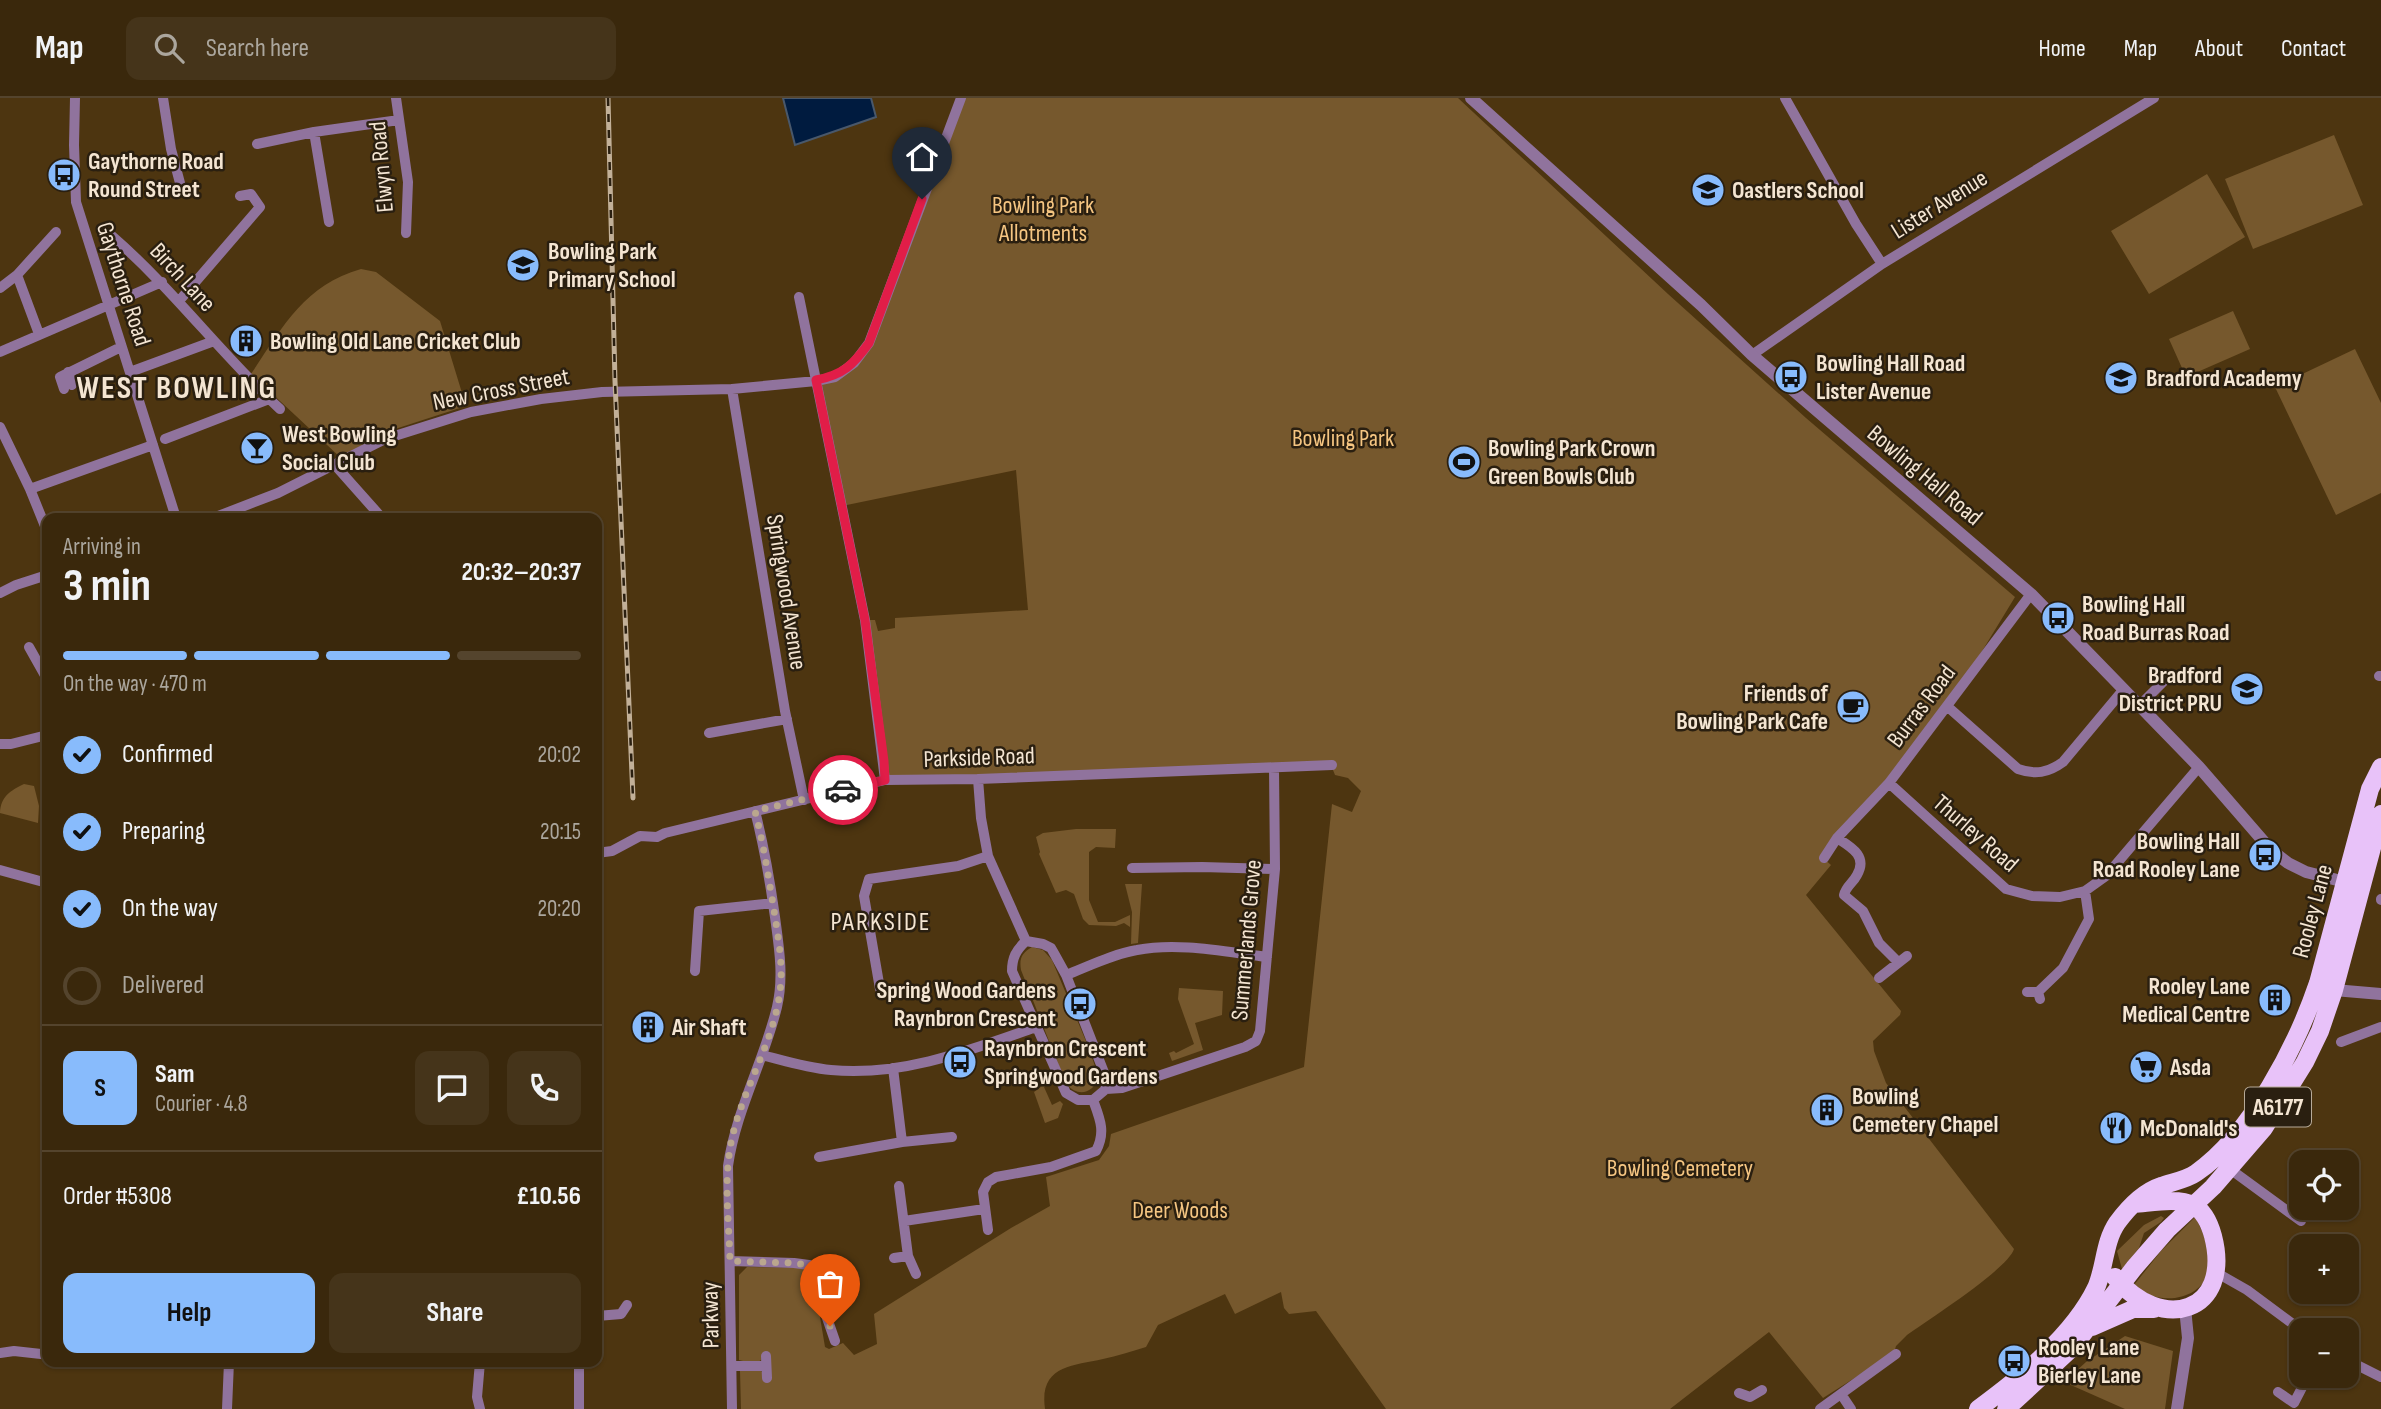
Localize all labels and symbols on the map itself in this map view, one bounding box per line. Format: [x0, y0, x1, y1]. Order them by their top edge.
street label: Elwyn Road [363, 120, 400, 214]
pin [892, 127, 952, 199]
place label: Gaythorne Road Round Street [88, 147, 224, 204]
bus stop icon: Gaythorne Road Round Street [45, 156, 83, 194]
street label: Lister Avenue [1886, 163, 1993, 245]
school or university icon: Oastlers School [1689, 171, 1727, 209]
place label: Oastlers School [1732, 176, 1864, 205]
park label: Bowling Park Allotments [992, 191, 1094, 248]
street label: Gaythorne Road [90, 219, 157, 350]
street label: Birch Lane [144, 237, 222, 318]
place label: Bowling Park Primary School [548, 237, 676, 294]
school or university icon: Bowling Park Primary School [504, 246, 542, 284]
building icon: Bowling Old Lane Cricket Club [227, 322, 265, 360]
place label: Bowling Old Lane Cricket Club [270, 327, 521, 356]
place label: Bowling Hall Road Lister Avenue [1816, 349, 1965, 406]
bus stop icon: Bowling Hall Road Lister Avenue [1772, 358, 1810, 396]
school or university icon: Bradford Academy [2102, 359, 2140, 397]
street label: New Cross Street [430, 362, 572, 417]
place label: Bradford Academy [2146, 364, 2302, 393]
district label: WEST BOWLING [77, 369, 277, 408]
street label: Bowling Hall Road [1861, 419, 1988, 532]
place label: West Bowling Social Club [282, 420, 396, 477]
park label: Bowling Park [1292, 424, 1394, 453]
bar icon: West Bowling Social Club [238, 429, 276, 467]
place label: Bowling Park Crown Green Bowls Club [1488, 434, 1655, 491]
sports icon: Bowling Park Crown Green Bowls Club [1445, 443, 1483, 481]
street label: Springwood Avenue [760, 512, 813, 672]
place label: Bowling Hall Road Burras Road [2082, 590, 2229, 647]
bus stop icon: Bowling Hall Road Burras Road [2039, 599, 2077, 637]
street label: Burras Road [1881, 659, 1962, 753]
place label: Bradford District PRU [2119, 661, 2222, 718]
school or university icon: Bradford District PRU [2228, 670, 2266, 708]
place label: Friends of Bowling Park Cafe [1676, 679, 1829, 736]
cafe icon: Friends of Bowling Park Cafe [1834, 688, 1872, 726]
street label: Parkside Road [923, 741, 1035, 774]
courier [808, 755, 878, 825]
street label: Thurley Road [1927, 788, 2024, 878]
place label: Bowling Hall Road Rooley Lane [2093, 827, 2240, 884]
bus stop icon: Bowling Hall Road Rooley Lane [2246, 836, 2284, 874]
street label: Summerlands Grove [1225, 859, 1268, 1022]
street label: Rooley Lane [2286, 861, 2339, 961]
district label: PARKSIDE [830, 907, 932, 938]
place label: Rooley Lane Medical Centre [2122, 972, 2250, 1029]
place label: Spring Wood Gardens Raynbron Crescent [876, 976, 1056, 1033]
building icon: Rooley Lane Medical Centre [2256, 981, 2294, 1019]
bus stop icon: Spring Wood Gardens Raynbron Crescent [1061, 985, 1099, 1023]
building icon: Air Shaft [629, 1008, 667, 1046]
place label: Air Shaft [671, 1013, 746, 1042]
place label: Raynbron Crescent Springwood Gardens [984, 1034, 1158, 1091]
bus stop icon: Raynbron Crescent Springwood Gardens [941, 1043, 979, 1081]
supermarket icon: Asda [2127, 1048, 2165, 1086]
place label: Asda [2169, 1053, 2211, 1082]
place label: Bowling Cemetery Chapel [1852, 1082, 1998, 1139]
road number: A6177 [2245, 1088, 2311, 1126]
building icon: Bowling Cemetery Chapel [1808, 1091, 1846, 1129]
restaurant icon: McDonald's [2097, 1109, 2135, 1147]
place label: McDonald's [2140, 1114, 2238, 1143]
park label: Bowling Cemetery [1607, 1154, 1753, 1183]
park label: Deer Woods [1132, 1196, 1228, 1225]
pin [800, 1254, 860, 1326]
street label: Parkway [695, 1281, 726, 1349]
place label: Rooley Lane Bierley Lane [2038, 1333, 2141, 1390]
bus stop icon: Rooley Lane Bierley Lane [1995, 1342, 2033, 1380]

